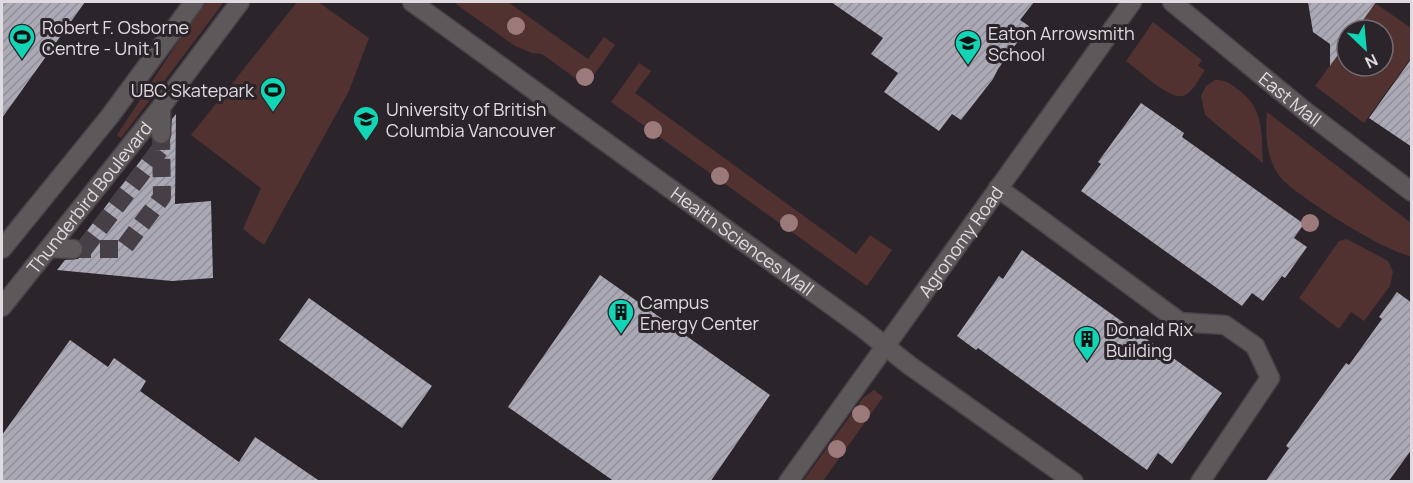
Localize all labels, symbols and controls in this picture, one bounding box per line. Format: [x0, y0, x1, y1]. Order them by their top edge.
place label: Robert F. Osborne Centre - Unit 1 [42, 15, 189, 60]
north arrow [1335, 18, 1395, 78]
place label: Eaton Arrowsmith School [988, 21, 1135, 66]
sports icon: Robert F. Osborne Centre - Unit 1 [7, 22, 37, 60]
school or university icon: Eaton Arrowsmith School [953, 28, 983, 66]
text: N [1362, 49, 1382, 74]
street label: East Mall [1254, 66, 1327, 131]
sports icon: UBC Skatepark [258, 75, 288, 113]
place label: UBC Skatepark [131, 78, 255, 102]
place label: University of British Columbia Vancouver [386, 97, 556, 142]
school or university icon: University of British Columbia Vancouver [351, 104, 381, 142]
street label: Thunderbird Boulevard [21, 116, 157, 279]
street label: Health Sciences Mall [666, 181, 819, 301]
street label: Agronomy Road [913, 181, 1008, 302]
place label: Campus Energy Center [640, 290, 759, 335]
building icon: Campus Energy Center [606, 297, 636, 335]
place label: Donald Rix Building [1106, 317, 1193, 362]
building icon: Donald Rix Building [1072, 324, 1102, 362]

